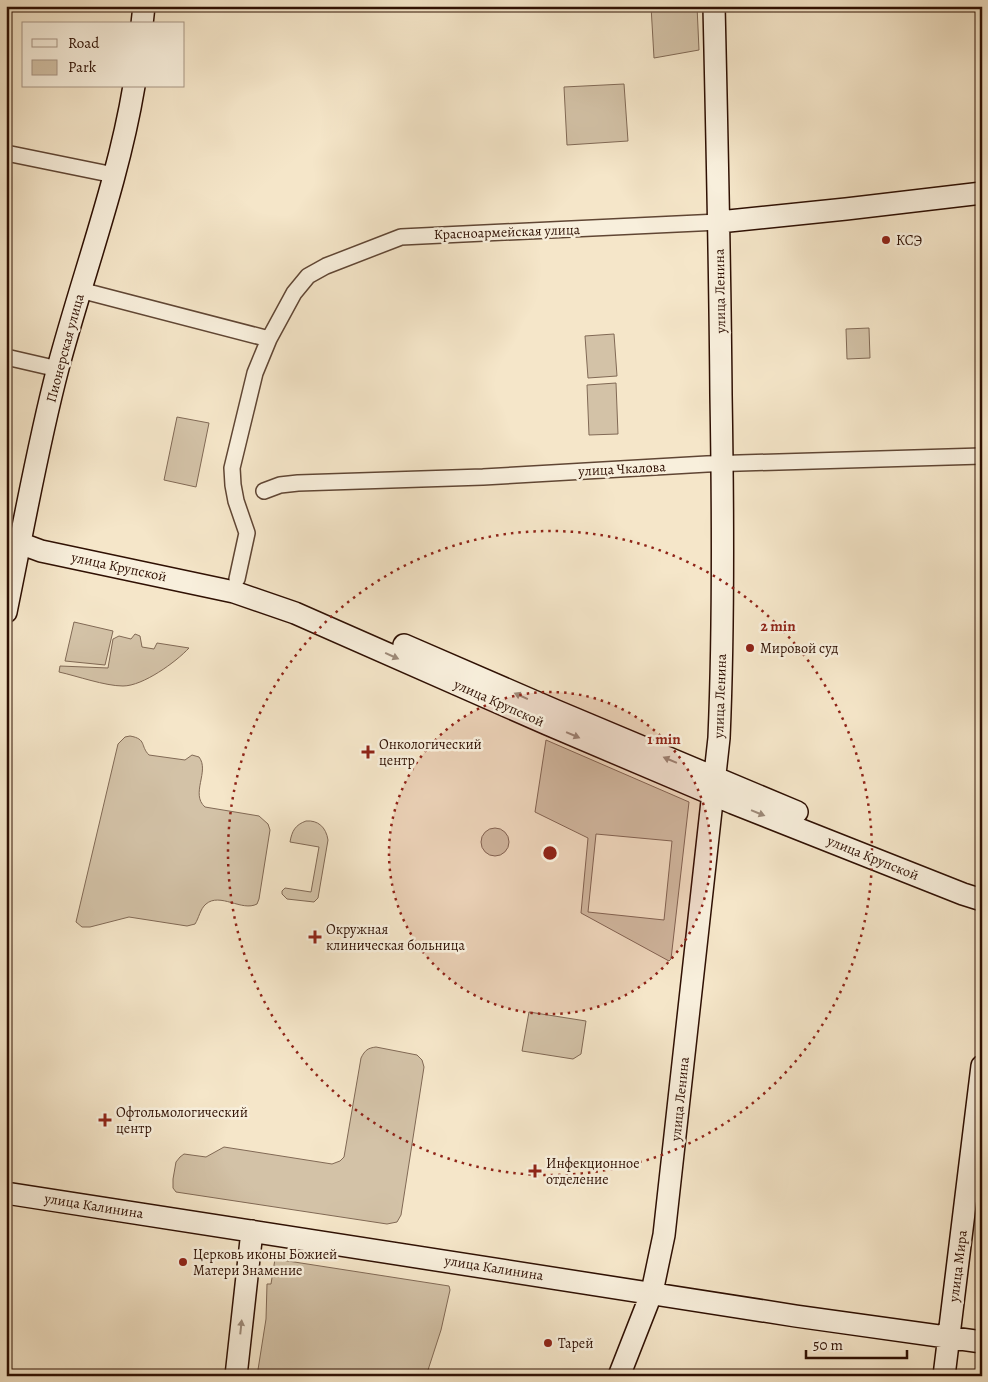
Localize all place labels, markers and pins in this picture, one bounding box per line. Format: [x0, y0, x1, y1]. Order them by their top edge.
place label: КСЭ [896, 231, 922, 250]
marker: КСЭ [880, 234, 892, 246]
place label: Мировой суд [760, 639, 838, 658]
marker: Мировой суд [744, 642, 756, 654]
place label: Онкологический центр [379, 735, 482, 770]
marker: Онкологический центр [361, 745, 375, 759]
centre of rings [541, 844, 559, 862]
place label: Окружная клиническая больница [326, 920, 466, 955]
marker: Окружная клиническая больница [308, 930, 322, 944]
place label: Офтольмологический центр [116, 1103, 248, 1138]
marker: Офтольмологический центр [98, 1113, 112, 1127]
place label: Инфекционное отделение [546, 1154, 640, 1189]
marker: Инфекционное отделение [528, 1164, 542, 1178]
place label: Церковь иконы Божией Матери Знамение [193, 1245, 337, 1280]
marker: Церковь иконы Божией Матери Знамение [177, 1256, 189, 1268]
place label: Тарей [558, 1334, 593, 1353]
marker: Тарей [542, 1337, 554, 1349]

